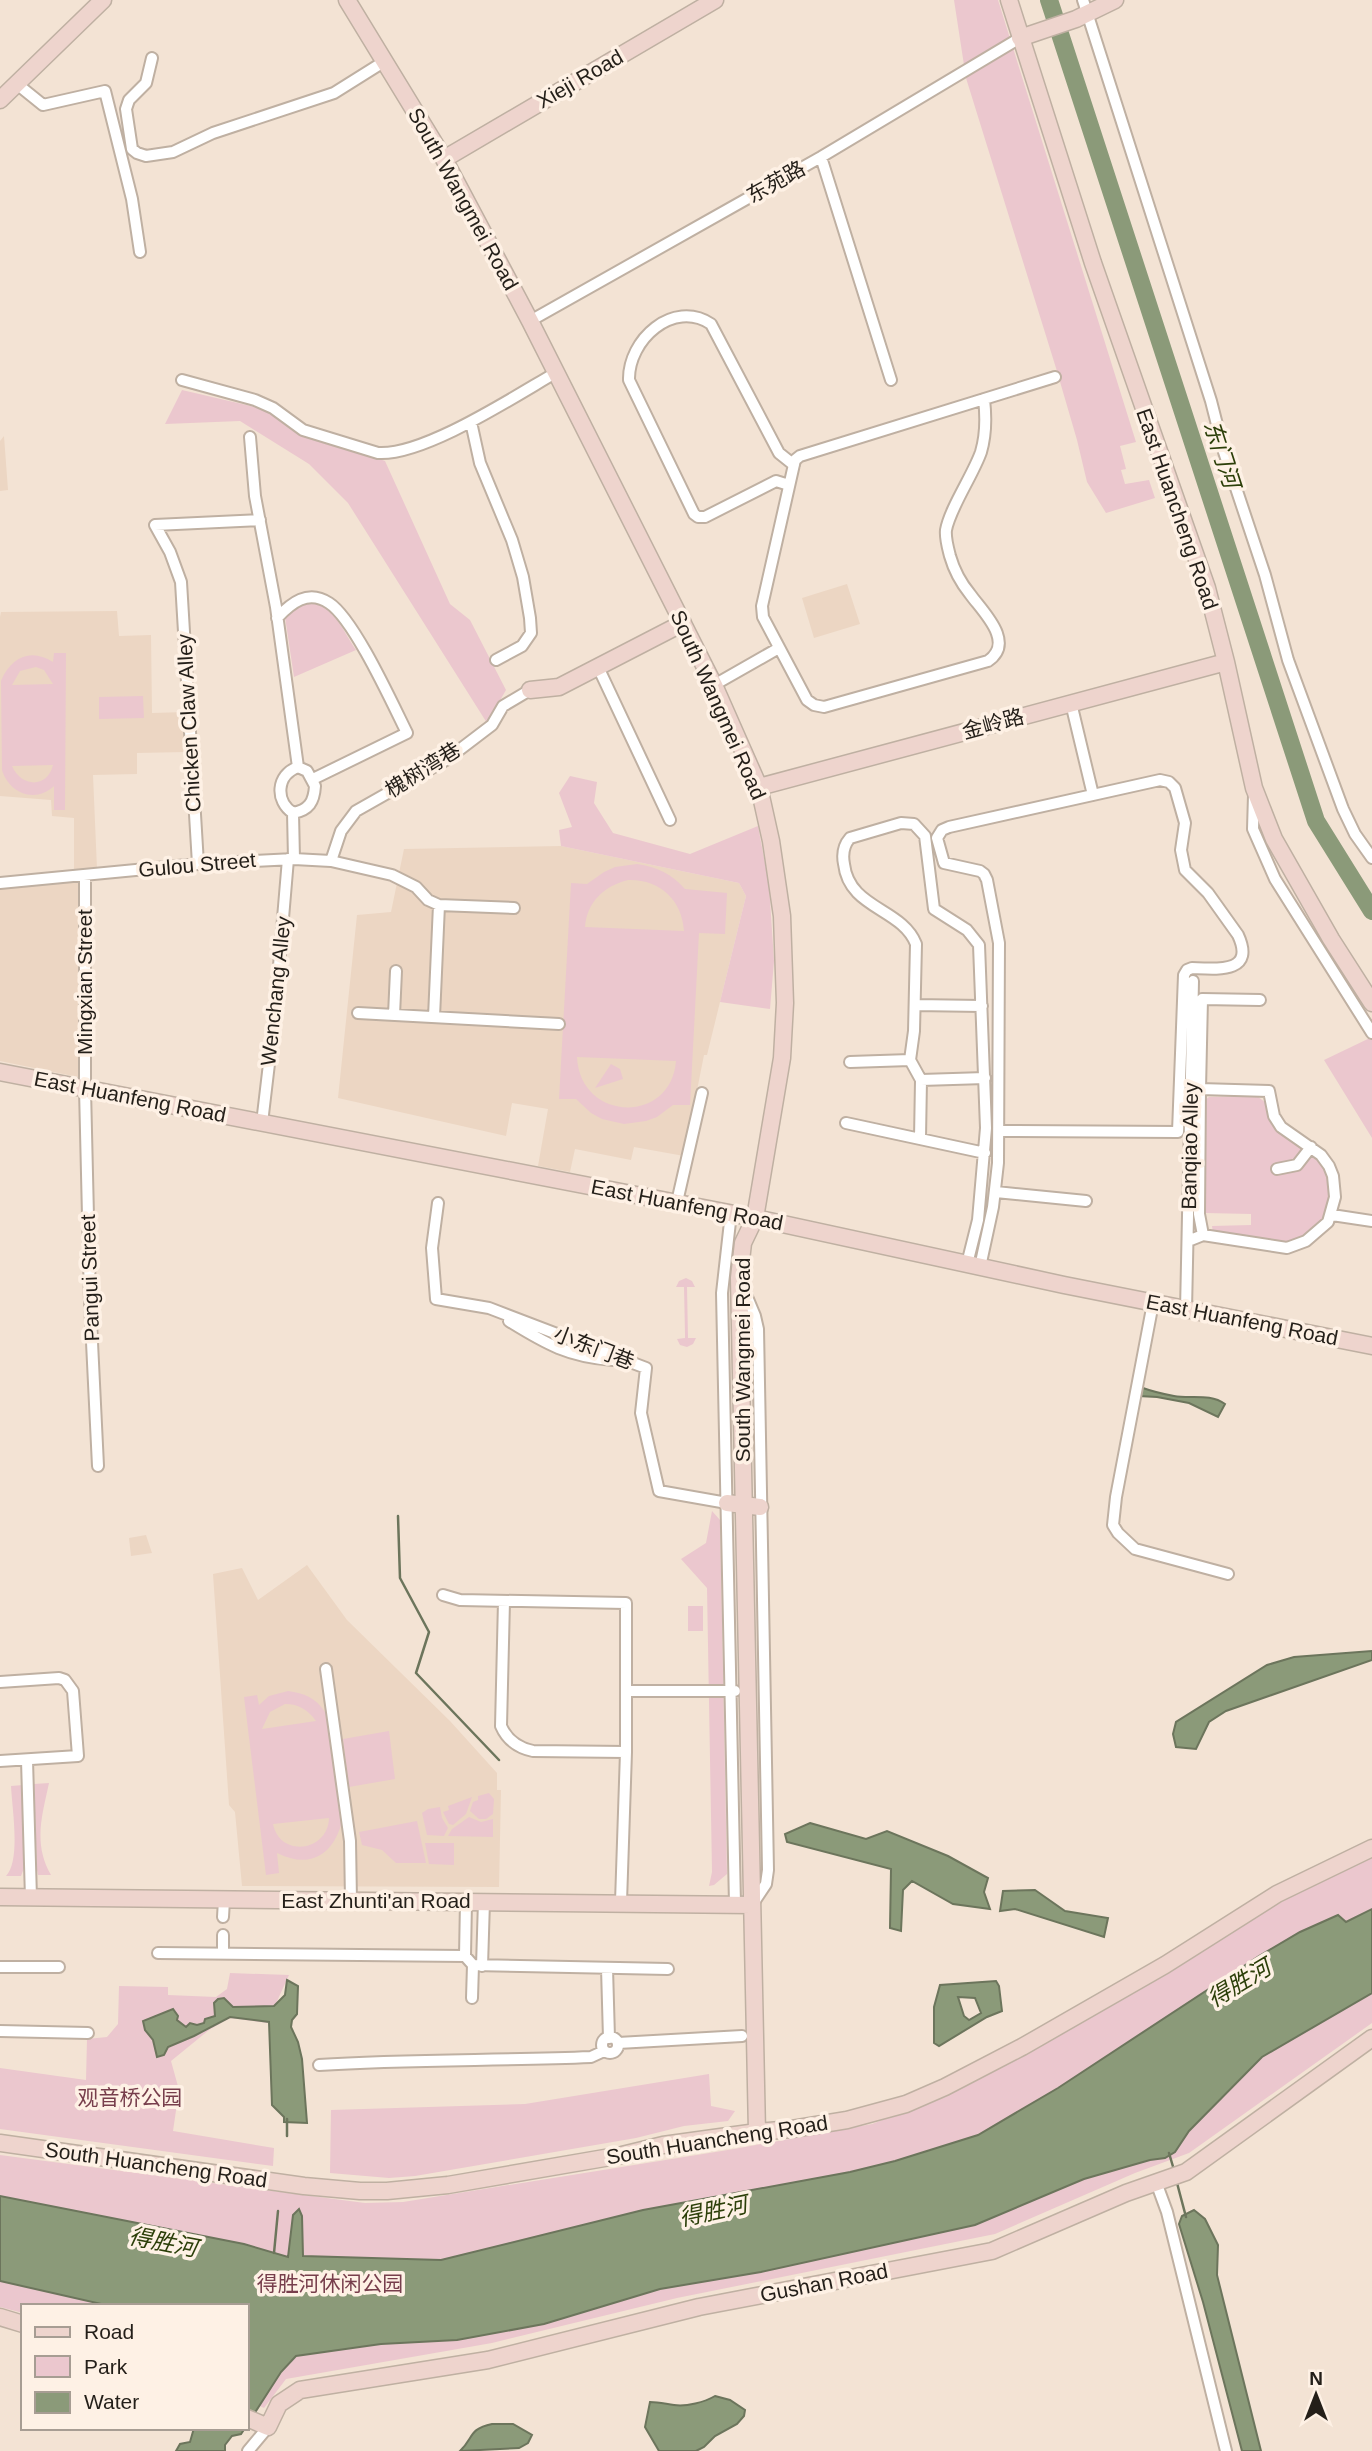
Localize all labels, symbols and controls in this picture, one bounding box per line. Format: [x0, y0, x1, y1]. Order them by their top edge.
street label: Xieji Road [533, 45, 627, 112]
street label: South Wangmei Road [404, 104, 523, 294]
street label: 东苑路 [743, 156, 809, 207]
street label: East Huancheng Road [1132, 405, 1223, 612]
water label: 东门河 [1199, 417, 1246, 495]
street label: South Wangmei Road [666, 607, 771, 803]
street label: Chicken Claw Alley [172, 633, 205, 813]
street label: 金岭路 [959, 704, 1026, 743]
street label: 槐树湾巷 [381, 738, 464, 802]
street label: Gulou Street [137, 848, 257, 881]
street label: Mingxian Street [73, 909, 96, 1055]
street label: Wenchang Alley [256, 915, 295, 1067]
street label: East Huanfeng Road [32, 1067, 228, 1126]
street label: Banqiao Alley [1177, 1082, 1202, 1210]
street label: East Huanfeng Road [589, 1175, 785, 1234]
street label: Pangui Street [76, 1214, 103, 1342]
street label: South Wangmei Road [731, 1258, 754, 1462]
street label: East Huanfeng Road [1144, 1290, 1340, 1349]
street label: 小东门巷 [551, 1322, 638, 1373]
street label: East Zhunti'an Road [281, 1889, 471, 1912]
water label: 得胜河 [1203, 1952, 1279, 2012]
park label: 观音桥公园 [78, 2086, 183, 2109]
street label: South Huancheng Road [604, 2111, 829, 2168]
street label: South Huancheng Road [43, 2138, 269, 2191]
water label: 得胜河 [677, 2190, 753, 2231]
water label: 得胜河 [127, 2223, 203, 2262]
street label: Gushan Road [758, 2259, 890, 2306]
park label: 得胜河休闲公园 [257, 2272, 404, 2295]
legend [21, 2304, 248, 2430]
text: Road [84, 2320, 134, 2343]
text: Park [84, 2355, 128, 2378]
north arrow [1281, 2360, 1351, 2430]
text: N [1309, 2368, 1323, 2389]
text: Water [84, 2390, 139, 2413]

